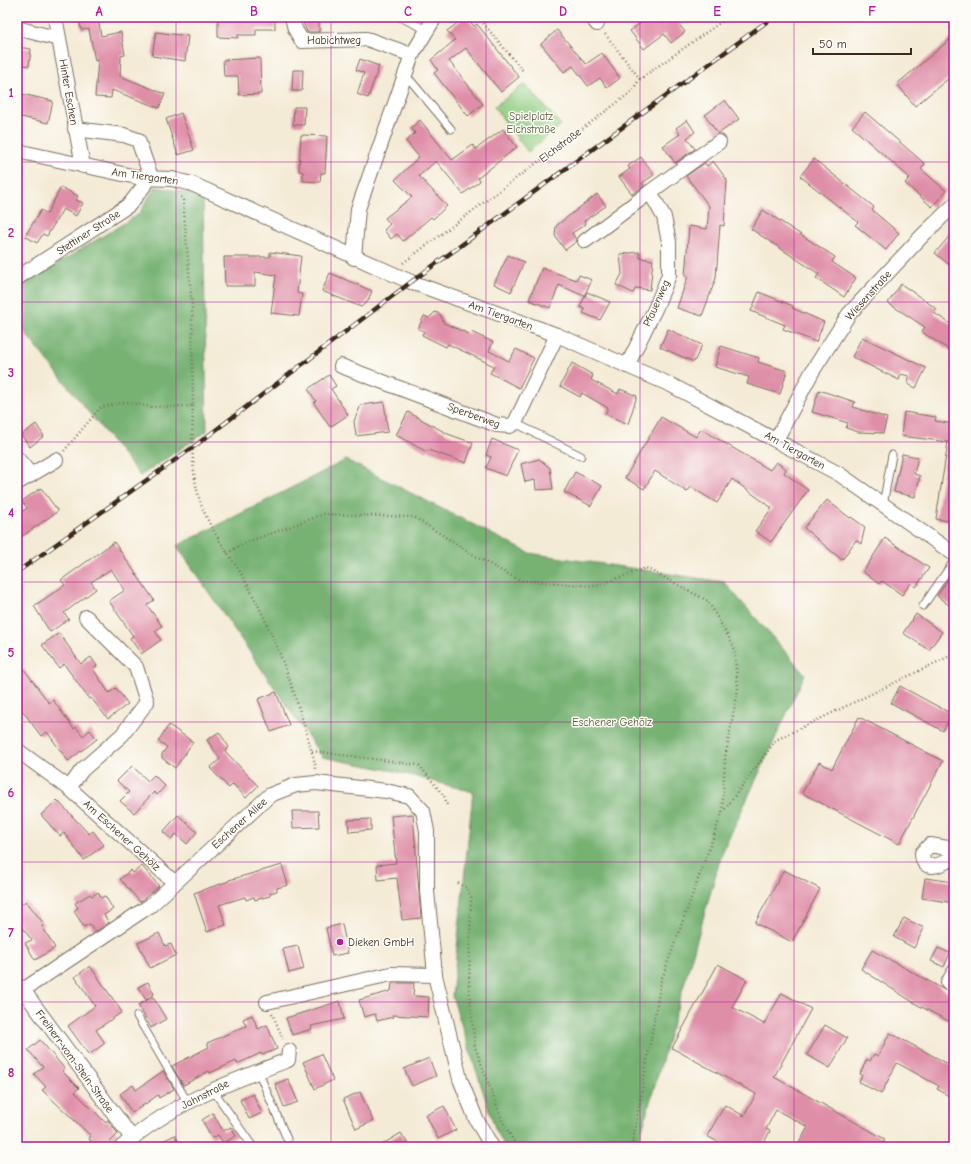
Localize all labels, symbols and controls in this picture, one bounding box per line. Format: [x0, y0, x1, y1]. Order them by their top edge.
text: A [95, 4, 103, 19]
text: B [250, 4, 258, 19]
text: C [404, 4, 412, 19]
text: D [559, 4, 567, 19]
text: E [713, 4, 721, 19]
text: F [868, 4, 876, 19]
scale bar [813, 30, 911, 56]
street label: Habichtweg [307, 34, 361, 47]
text: 50 m [819, 37, 847, 51]
street label: Hinter Eschen [56, 58, 81, 126]
text: 1 [8, 85, 14, 100]
park label: Spielplatz Elchstraße [506, 110, 556, 136]
street label: Elchstraße [537, 125, 584, 165]
street label: Am Tiergarten [111, 165, 179, 188]
street label: Stettiner Straße [54, 207, 123, 258]
text: 2 [8, 225, 14, 240]
street label: Wiesenstraße [843, 267, 894, 323]
street label: Pfauenweg [640, 278, 672, 329]
street label: Am Tiergarten [467, 298, 535, 333]
text: 3 [8, 365, 14, 380]
street label: Sperberweg [446, 400, 502, 431]
street label: Am Tiergarten [762, 428, 827, 472]
text: 4 [8, 505, 14, 520]
text: 5 [8, 645, 15, 660]
park label: Eschener Gehölz [572, 716, 652, 729]
text: 6 [8, 785, 15, 800]
street label: Eschener Allee [209, 795, 270, 852]
street label: Am Eschener Gehölz [81, 797, 163, 873]
text: 7 [8, 925, 14, 940]
place label: Dieken GmbH [348, 936, 414, 949]
marker: Dieken GmbH [335, 937, 345, 947]
street label: Freiherr-vom-Stein-Straße [33, 1007, 117, 1116]
text: 8 [8, 1065, 14, 1080]
street label: Jahnstraße [179, 1077, 232, 1112]

